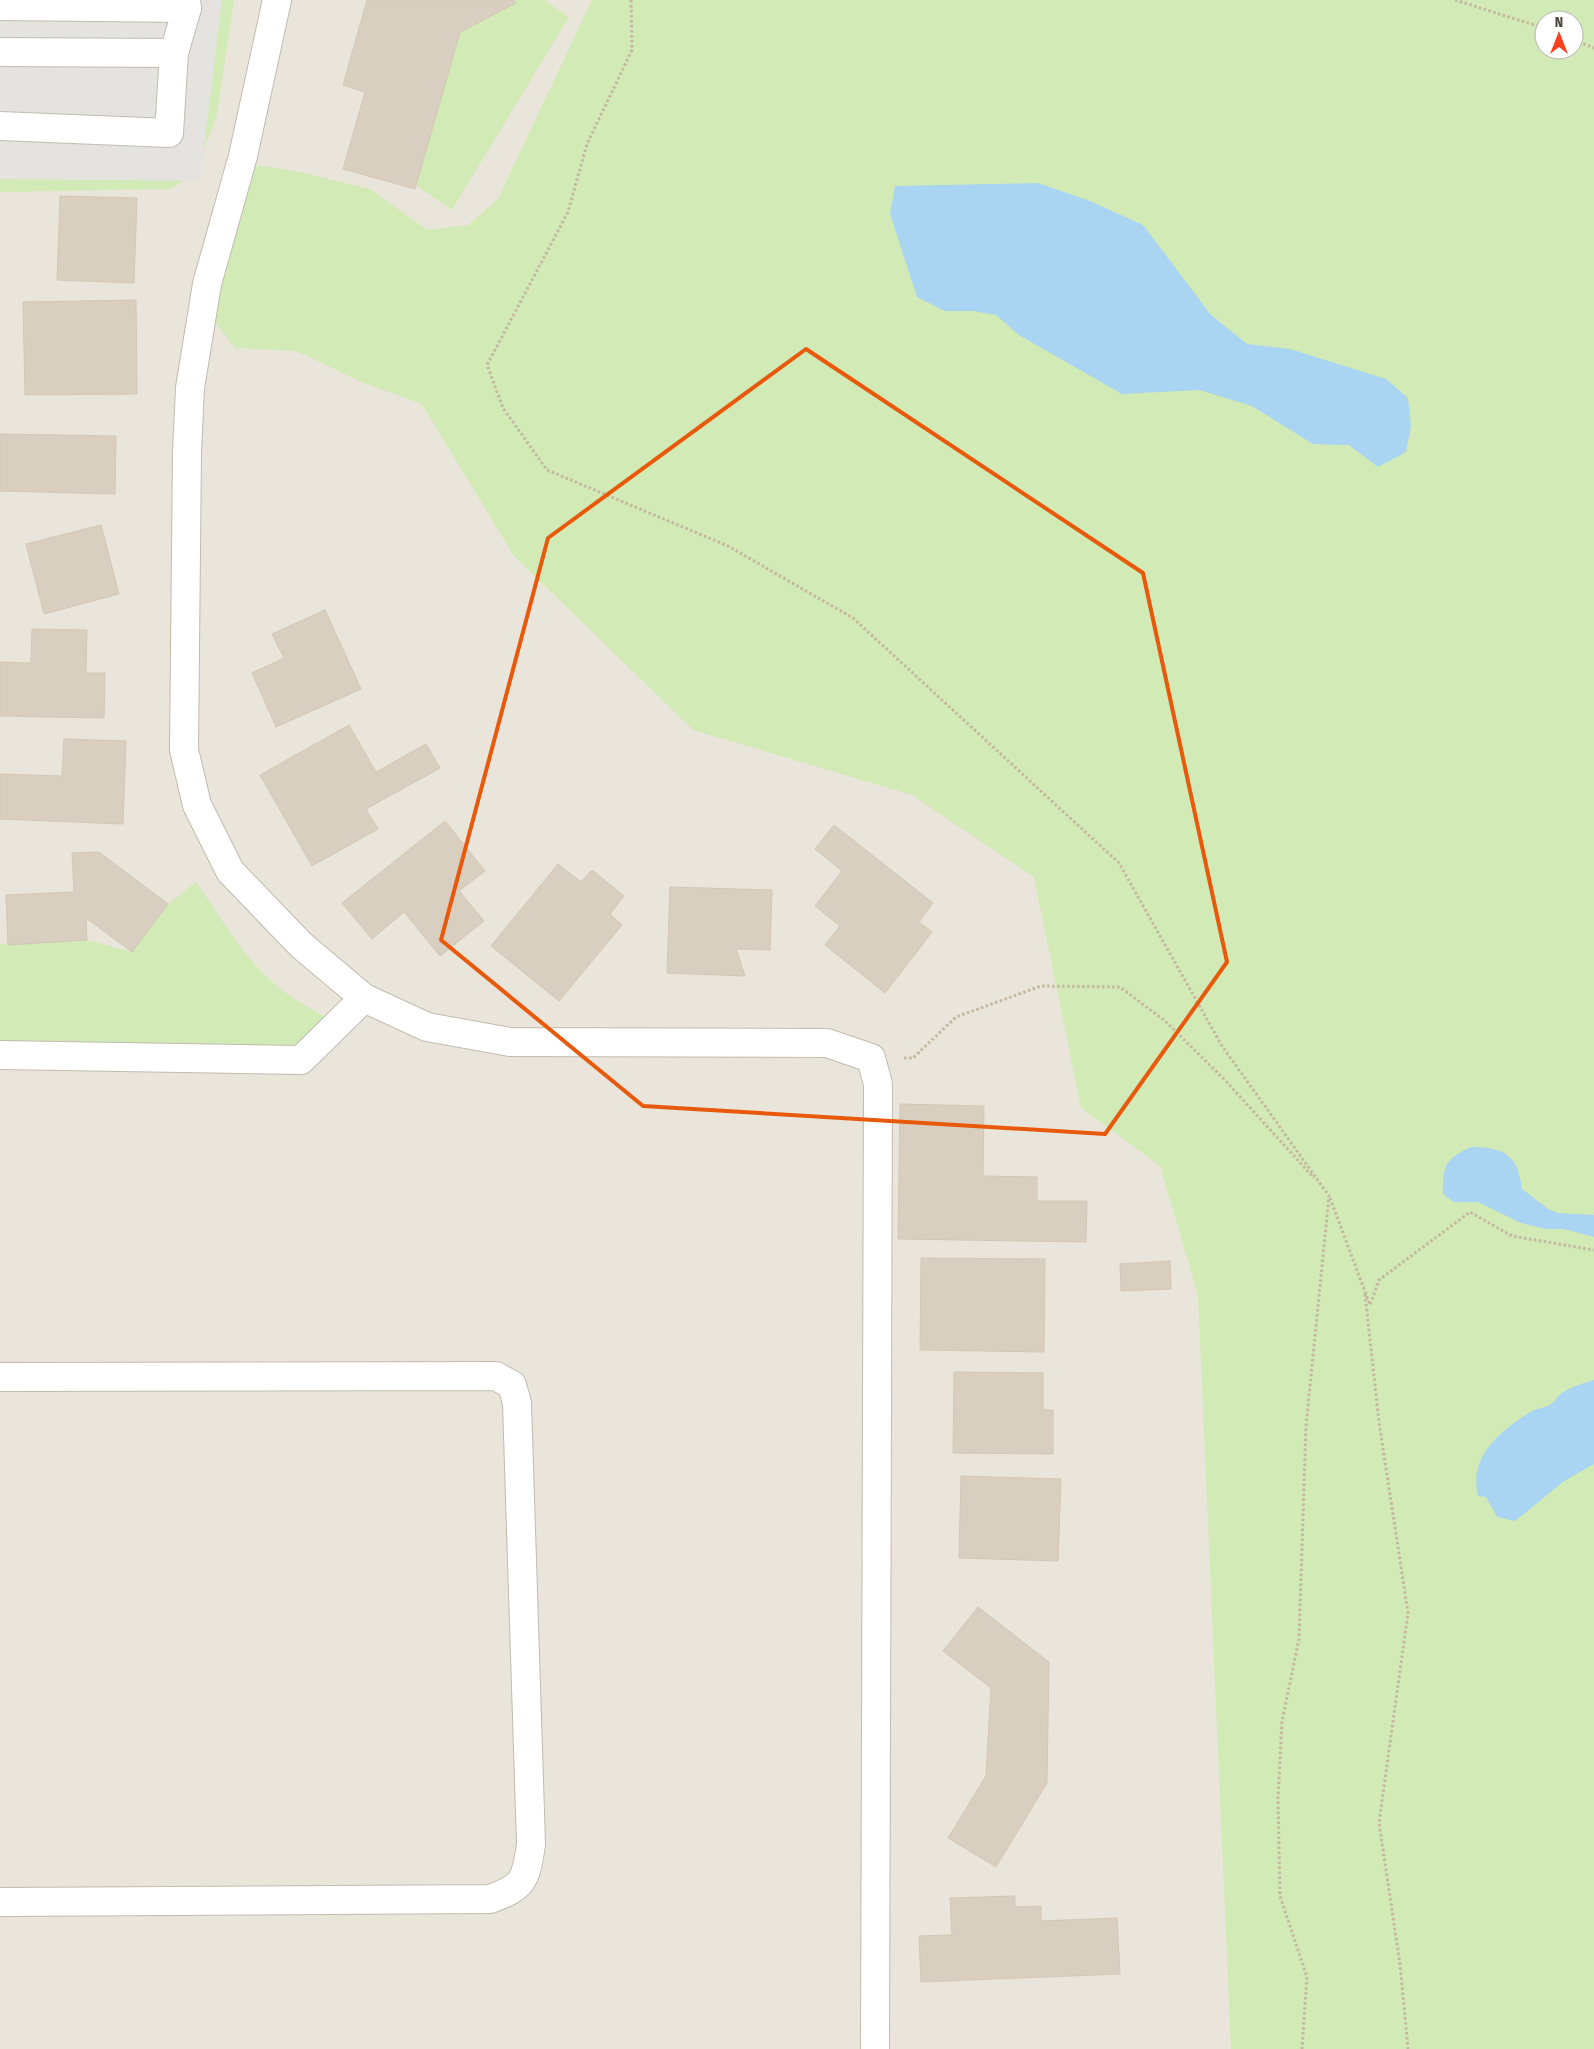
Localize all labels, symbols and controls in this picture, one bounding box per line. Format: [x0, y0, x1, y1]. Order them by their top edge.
north arrow [1534, 10, 1584, 60]
text: N [1555, 14, 1563, 31]

